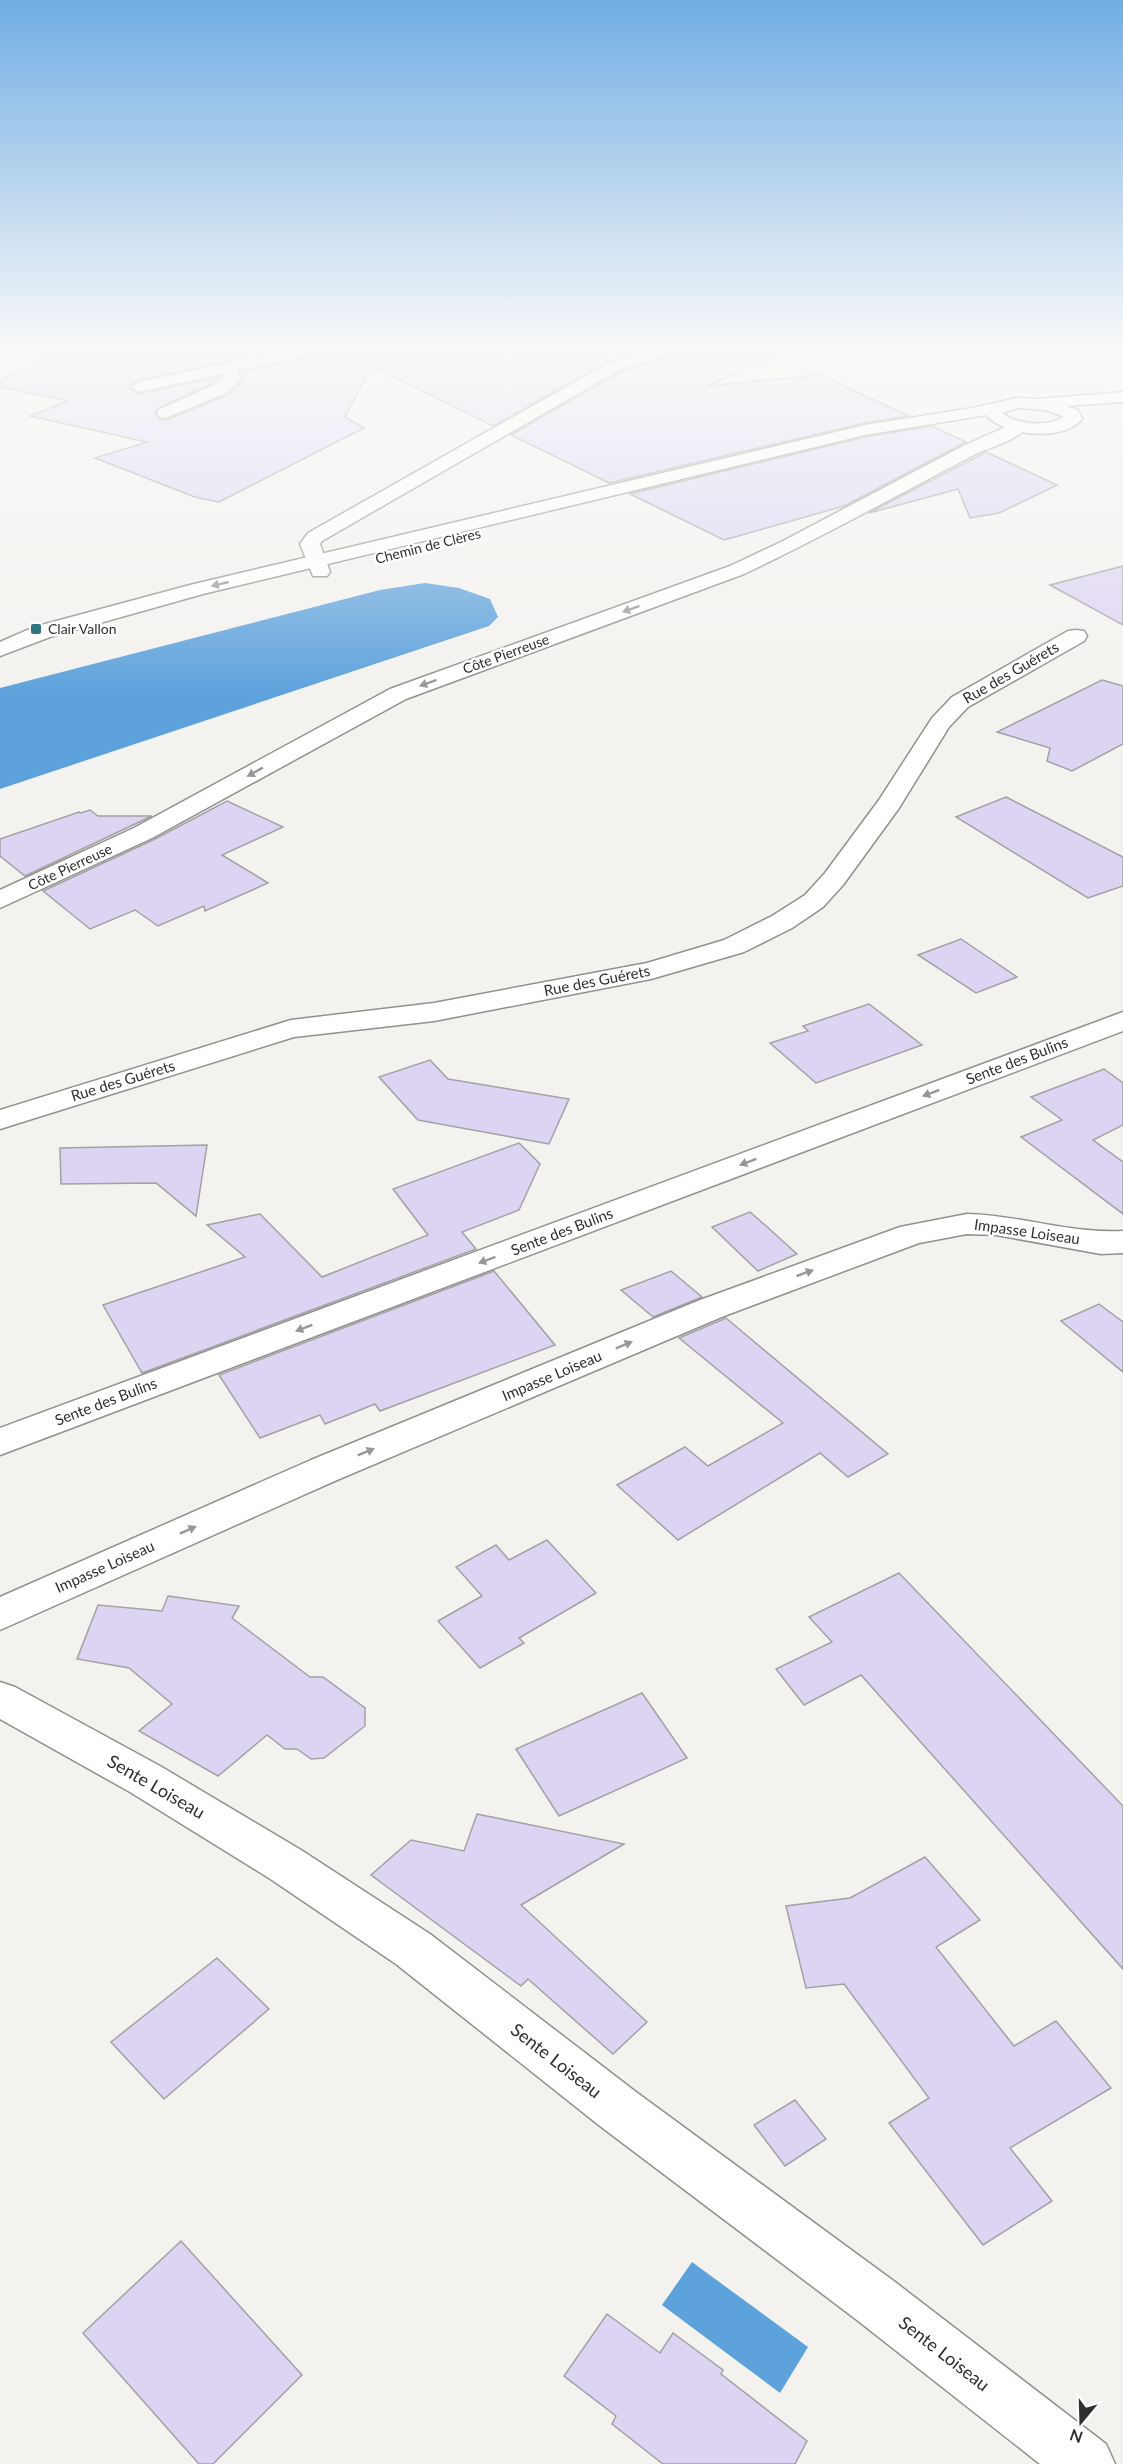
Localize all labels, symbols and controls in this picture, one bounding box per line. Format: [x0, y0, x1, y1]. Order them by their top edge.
street label: Chemin de Clères [373, 524, 482, 567]
one-way arrow [211, 579, 229, 589]
one-way arrow [621, 604, 639, 614]
place label: Clair Vallon [48, 620, 117, 637]
marker: Clair Vallon [29, 622, 43, 636]
street label: Côte Pierreuse [460, 630, 551, 677]
street label: Rue des Guérets [959, 637, 1062, 707]
one-way arrow [419, 679, 437, 688]
one-way arrow [246, 767, 263, 777]
street label: Côte Pierreuse [25, 840, 114, 893]
street label: Rue des Guérets [542, 961, 651, 999]
street label: Sente des Bulins [963, 1032, 1070, 1088]
street label: Rue des Guérets [68, 1056, 177, 1104]
one-way arrow [921, 1089, 939, 1099]
one-way arrow [739, 1158, 757, 1167]
street label: Sente des Bulins [508, 1203, 615, 1259]
street label: Impasse Loiseau [973, 1215, 1081, 1247]
one-way arrow [478, 1256, 496, 1265]
one-way arrow [796, 1268, 814, 1278]
one-way arrow [295, 1324, 313, 1334]
one-way arrow [615, 1340, 633, 1349]
street label: Impasse Loiseau [499, 1346, 604, 1404]
street label: Sente des Bulins [52, 1373, 159, 1429]
one-way arrow [358, 1447, 376, 1457]
one-way arrow [179, 1525, 197, 1535]
street label: Impasse Loiseau [52, 1536, 157, 1596]
street label: Sente Loiseau [104, 1749, 209, 1823]
street label: Sente Loiseau [507, 2018, 606, 2102]
street label: Sente Loiseau [895, 2311, 994, 2395]
north arrow [1051, 2392, 1111, 2452]
text: N [1067, 2426, 1085, 2448]

